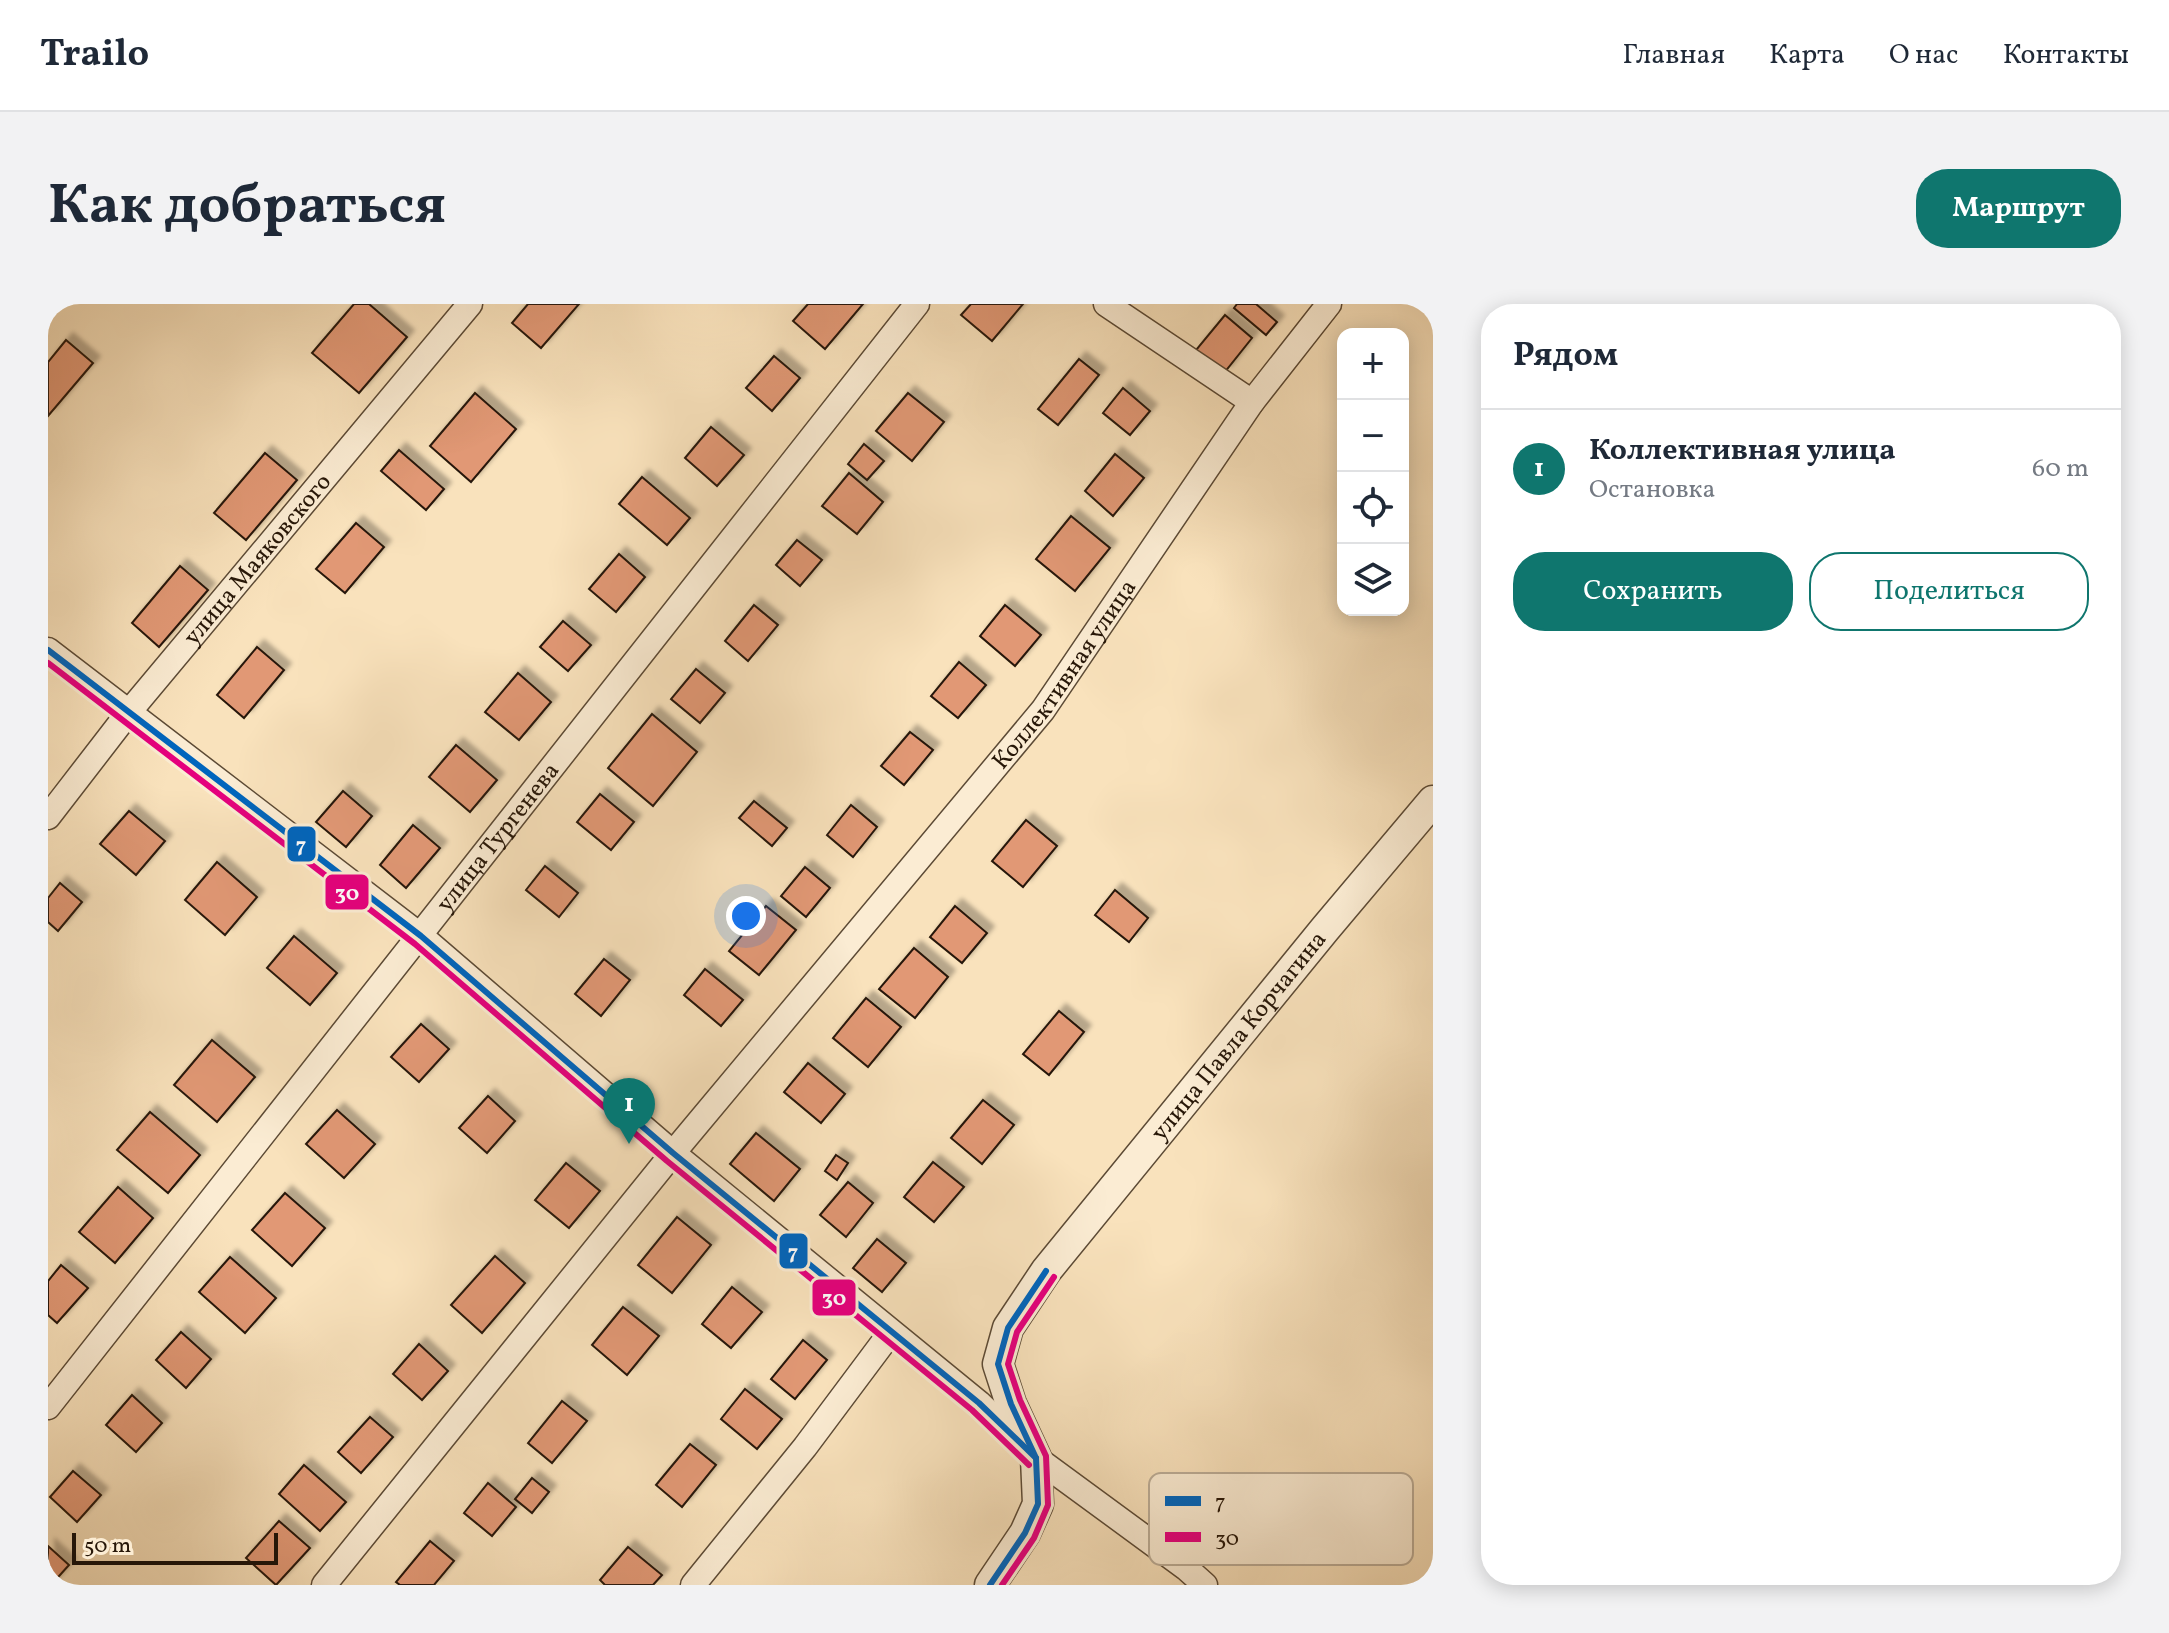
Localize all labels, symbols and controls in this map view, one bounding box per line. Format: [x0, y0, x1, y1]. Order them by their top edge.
text: Trailo [40, 29, 149, 82]
text: Главная [1623, 36, 1725, 75]
text: Карта [1769, 36, 1845, 75]
text: О нас [1889, 36, 1959, 75]
text: Контакты [2003, 36, 2129, 75]
text: Как добраться [48, 169, 446, 247]
button: Маршрут [1916, 169, 2121, 248]
map controls [1337, 328, 1409, 616]
button: + [1337, 328, 1409, 400]
text: Рядом [1513, 333, 1618, 380]
button: − [1337, 400, 1409, 472]
text: Коллективная улица [1589, 430, 1896, 472]
text: 1 [1534, 451, 1544, 487]
text: 60 m [2032, 451, 2089, 487]
street label: улица Маяковского [176, 467, 340, 654]
button: locate [1337, 472, 1409, 544]
text: Остановка [1589, 472, 1715, 508]
button: layers [1337, 544, 1409, 616]
button: Сохранить [1513, 552, 1793, 631]
button: Поделиться [1809, 552, 2089, 631]
street label: Коллективная улица [985, 573, 1146, 778]
street label: улица Тургенева [429, 756, 569, 920]
line badge: 7 [286, 825, 317, 863]
text: 7 [296, 831, 306, 862]
line badge: 30 [324, 873, 370, 911]
text: 30 [335, 879, 359, 910]
your location [726, 896, 766, 936]
street label: улица Павла Корчагина [1144, 924, 1336, 1149]
pin: 1 [603, 1078, 655, 1144]
line badge: 7 [778, 1232, 809, 1270]
text: 7 [788, 1238, 798, 1269]
line badge: 30 [811, 1278, 857, 1317]
text: 30 [822, 1284, 846, 1315]
legend [1149, 1473, 1413, 1565]
text: 7 [1215, 1488, 1226, 1519]
text: 30 [1215, 1524, 1239, 1555]
scale bar [72, 1529, 278, 1565]
text: 50 m [84, 1531, 131, 1562]

